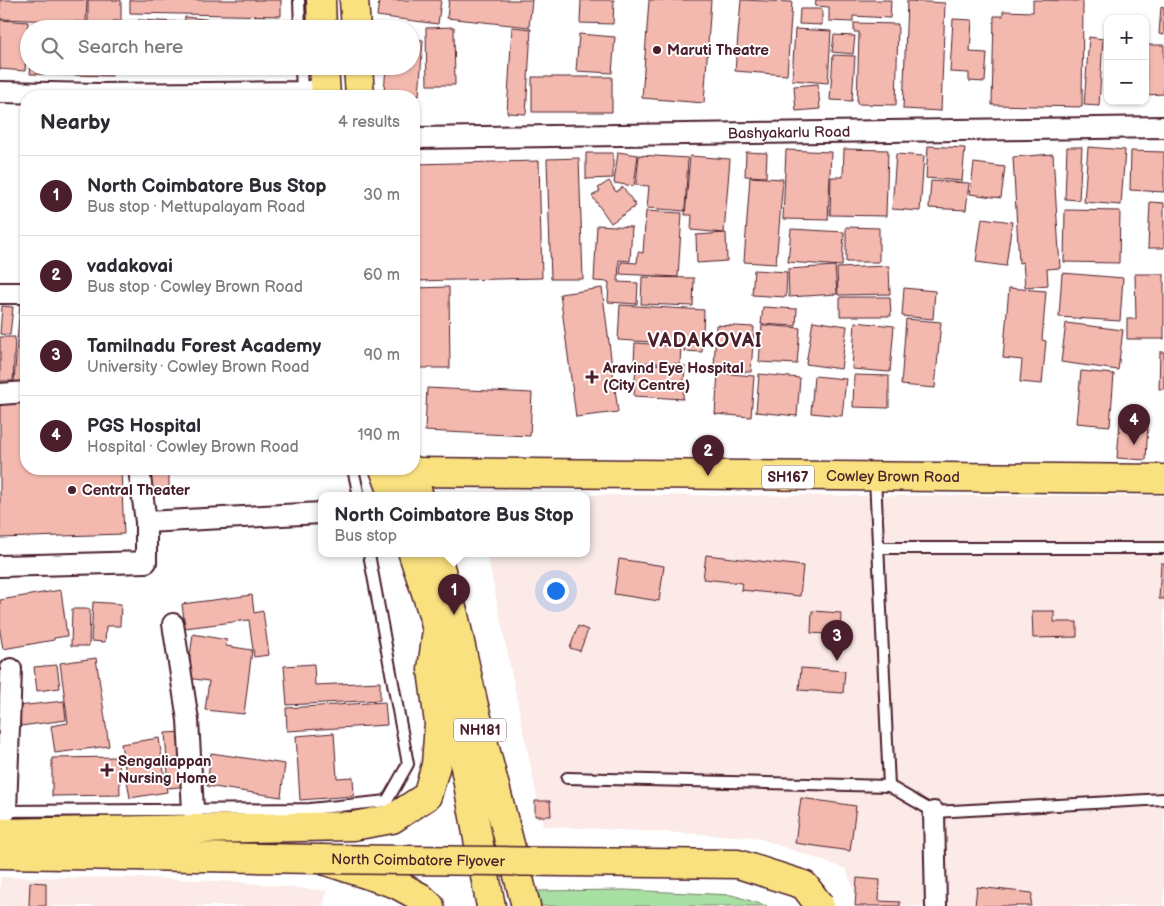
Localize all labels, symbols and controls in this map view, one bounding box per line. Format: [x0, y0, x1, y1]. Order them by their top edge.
map controls [1104, 15, 1149, 105]
button: + [1104, 15, 1149, 60]
search box [20, 20, 420, 75]
icon: search [38, 34, 66, 62]
text: Search here [78, 36, 183, 59]
place label: Maruti Theatre [667, 41, 769, 60]
marker: Maruti Theatre [651, 44, 663, 56]
button: − [1104, 60, 1149, 105]
text: Nearby [40, 110, 110, 135]
text: 4 results [338, 113, 400, 132]
street label: Bashyakarlu Road [728, 122, 850, 143]
text: North Coimbatore Bus Stop [87, 175, 326, 198]
text: 1 [53, 186, 59, 205]
text: 30 m [363, 186, 400, 205]
text: Bus stop · Mettupalayam Road [87, 198, 305, 217]
text: vadakovai [87, 255, 173, 278]
text: 2 [51, 266, 61, 285]
text: 60 m [363, 266, 400, 285]
text: Bus stop · Cowley Brown Road [87, 278, 303, 297]
district label: VADAKOVAI [647, 329, 763, 353]
text: Tamilnadu Forest Academy [87, 335, 321, 358]
text: 3 [51, 346, 61, 365]
text: 90 m [364, 346, 400, 365]
text: University · Cowley Brown Road [87, 358, 309, 377]
place label: Aravind Eye Hospital (City Centre) [602, 359, 744, 395]
marker: Aravind Eye Hospital (City Centre) [585, 370, 599, 384]
pin: 4 [1118, 404, 1150, 445]
text: PGS Hospital [87, 415, 201, 438]
text: 4 [51, 426, 61, 445]
text: 190 m [358, 426, 400, 445]
pin: 2 [692, 435, 724, 476]
text: Hospital · Cowley Brown Road [87, 438, 299, 457]
road number: SH167 [762, 466, 814, 488]
street label: Cowley Brown Road [826, 466, 960, 487]
place label: Central Theater [82, 481, 191, 500]
marker: Central Theater [66, 484, 78, 496]
popup [318, 492, 590, 557]
text: North Coimbatore Bus Stop [334, 504, 574, 527]
text: Bus stop [334, 527, 397, 546]
pin: 1 [438, 574, 470, 615]
your location [543, 578, 569, 604]
pin: 3 [821, 620, 853, 661]
road number: NH181 [454, 718, 506, 742]
place label: Sengaliappan Nursing Home [118, 752, 217, 788]
marker: Sengaliappan Nursing Home [100, 763, 114, 777]
street label: North Coimbatore Flyover [331, 850, 506, 871]

